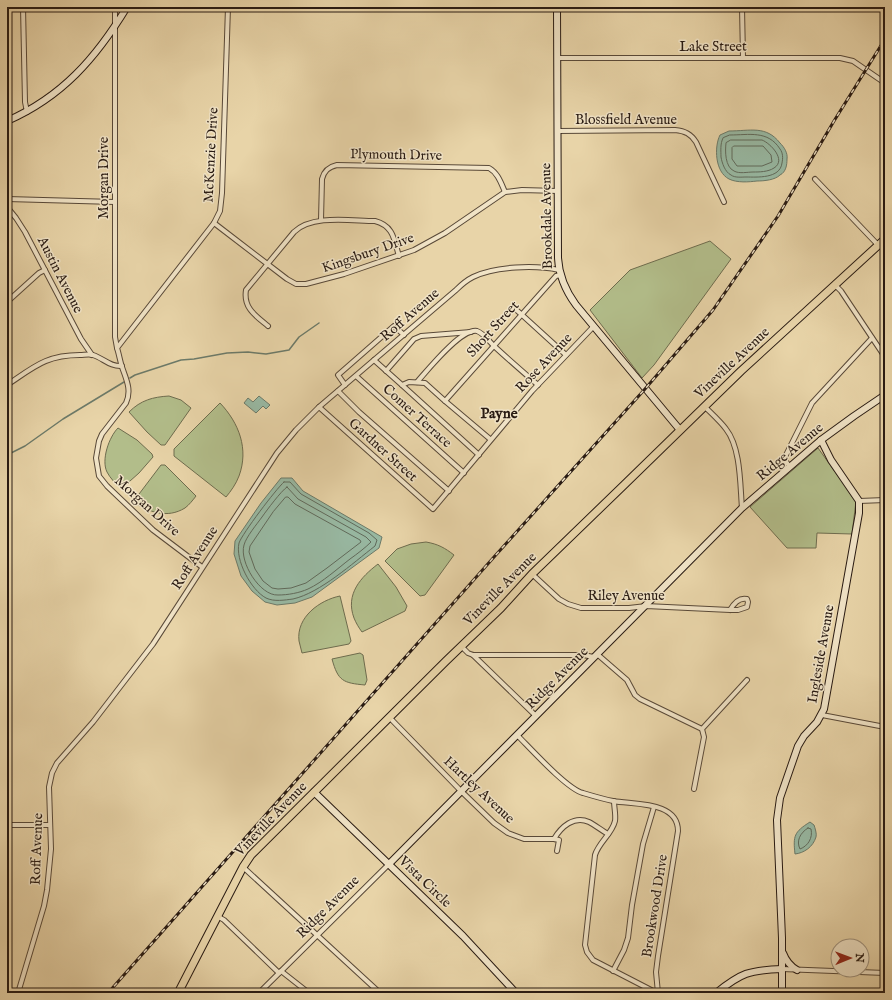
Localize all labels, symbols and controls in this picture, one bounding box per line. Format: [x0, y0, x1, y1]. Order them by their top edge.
street label: Lake Street [679, 38, 747, 56]
street label: McKenzie Drive [200, 106, 223, 203]
street label: Blossfield Avenue [575, 111, 678, 129]
street label: Morgan Drive [95, 136, 113, 219]
street label: Plymouth Drive [350, 145, 443, 165]
street label: Brookdale Avenue [537, 162, 557, 269]
street label: Kingsbury Drive [320, 229, 417, 277]
street label: Austin Avenue [33, 233, 87, 317]
street label: Roff Avenue [377, 284, 444, 346]
street label: Short Street [463, 297, 523, 361]
street label: Vineville Avenue [690, 323, 774, 403]
street label: Rose Avenue [512, 329, 577, 397]
street label: Comer Terrace [379, 380, 456, 452]
district label: Payne [480, 404, 518, 423]
street label: Gardner Street [345, 414, 421, 486]
street label: Ridge Avenue [753, 419, 827, 485]
street label: Morgan Drive [110, 472, 184, 541]
street label: Roff Avenue [168, 522, 223, 593]
street label: Vineville Avenue [459, 548, 541, 630]
street label: Riley Avenue [587, 587, 665, 605]
street label: Ingleside Avenue [803, 603, 839, 705]
street label: Ridge Avenue [522, 642, 593, 713]
street label: Hartley Avenue [440, 752, 519, 828]
street label: Vineville Avenue [230, 778, 311, 861]
street label: Roff Avenue [27, 812, 47, 885]
street label: Vista Circle [394, 852, 456, 912]
street label: Brookwood Drive [638, 853, 672, 959]
street label: Ridge Avenue [293, 871, 364, 942]
north arrow [830, 938, 870, 978]
text: N [852, 952, 866, 963]

